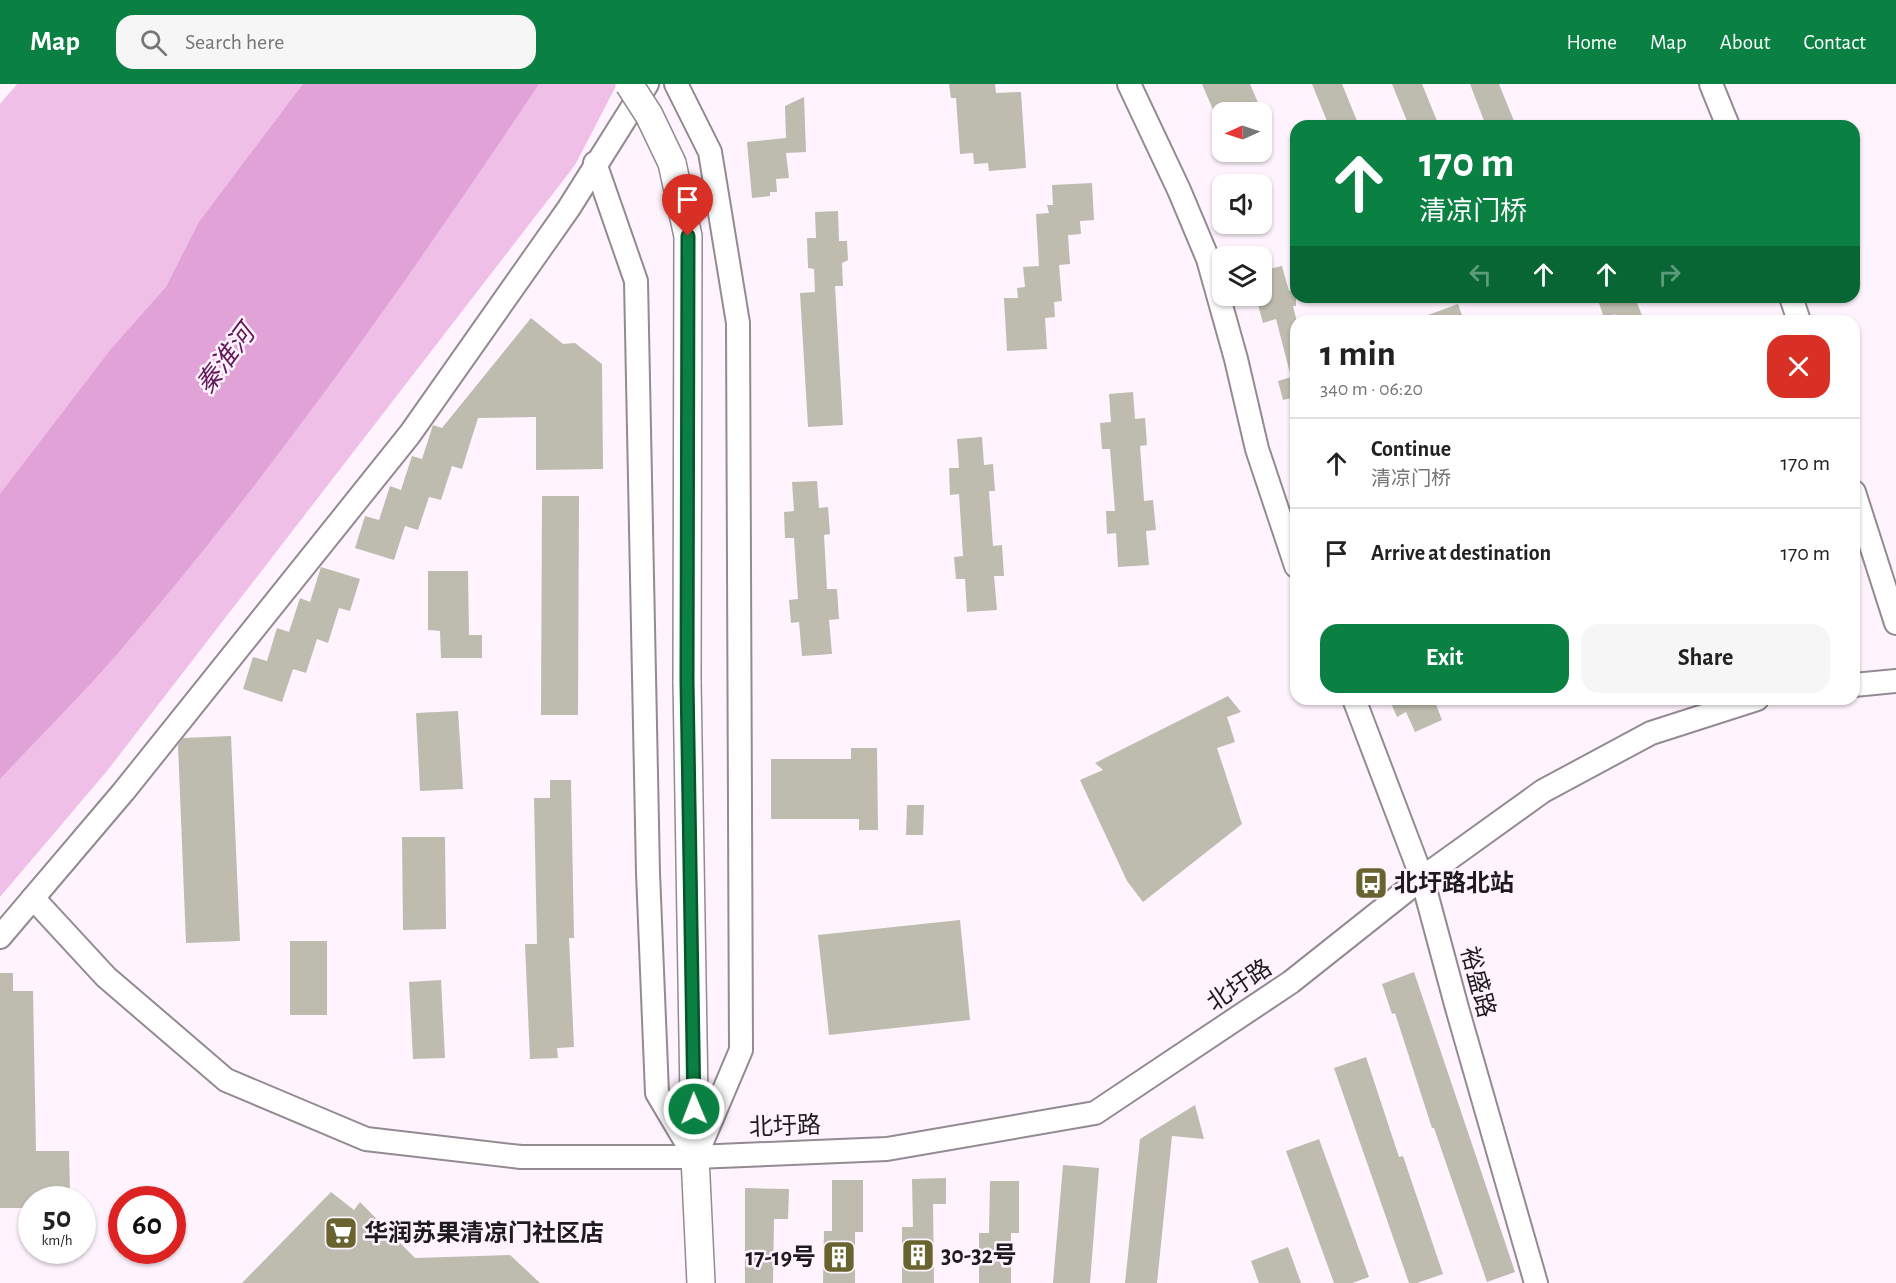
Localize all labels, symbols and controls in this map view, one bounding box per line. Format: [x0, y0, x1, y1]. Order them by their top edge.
search box [116, 15, 536, 69]
icon: search [137, 26, 170, 59]
text: Map [30, 28, 80, 56]
text: Search here [185, 31, 284, 53]
text: Home [1566, 32, 1617, 53]
text: Map [1650, 32, 1687, 53]
text: About [1720, 32, 1770, 53]
text: Contact [1803, 32, 1866, 53]
north arrow [1212, 102, 1272, 162]
map controls [1212, 102, 1272, 306]
text: 170 m [1419, 142, 1514, 184]
icon: ahead [1320, 144, 1398, 222]
pin [662, 174, 713, 236]
button: sound [1212, 174, 1272, 234]
icon: arrive [671, 183, 704, 216]
text: 清凉门桥 [1419, 198, 1527, 225]
button: layers [1212, 246, 1272, 306]
icon: left [1464, 258, 1497, 291]
icon: ahead [1527, 258, 1560, 291]
icon: ahead [1590, 258, 1623, 291]
icon: right [1653, 258, 1686, 291]
water label: 秦淮河 [191, 316, 263, 399]
button: close [1767, 335, 1830, 398]
text: 1 min [1320, 336, 1396, 372]
text: 340 m · 06:20 [1320, 379, 1423, 399]
text: Continue [1371, 438, 1451, 460]
icon: ahead [1320, 447, 1353, 480]
text: 170 m [1780, 452, 1830, 474]
text: 清凉门桥 [1371, 469, 1451, 489]
icon: arrive [1320, 537, 1353, 570]
text: Arrive at destination [1371, 542, 1551, 564]
text: 170 m [1780, 542, 1830, 564]
button: Exit [1320, 624, 1569, 693]
button: Share [1581, 624, 1830, 693]
bus stop icon: 北圩路北站 [1353, 865, 1389, 901]
place label: 北圩路北站 [1394, 870, 1514, 896]
street label: 裕盛路 [1456, 944, 1500, 1020]
street label: 北圩路 [1202, 954, 1276, 1016]
position arrow [662, 1077, 726, 1141]
street label: 北圩路 [749, 1112, 821, 1140]
speed limit sign: 60 [108, 1186, 186, 1264]
text: 50 [43, 1203, 71, 1233]
supermarket icon: 华润苏果清凉门社区店 [323, 1215, 359, 1251]
place label: 华润苏果清凉门社区店 [364, 1220, 604, 1246]
text: km/h [42, 1233, 72, 1248]
building icon: 30-32号 [900, 1237, 936, 1273]
building icon: 17-19号 [821, 1239, 857, 1275]
place label: 30-32号 [941, 1243, 1017, 1268]
place label: 17-19号 [745, 1245, 816, 1270]

